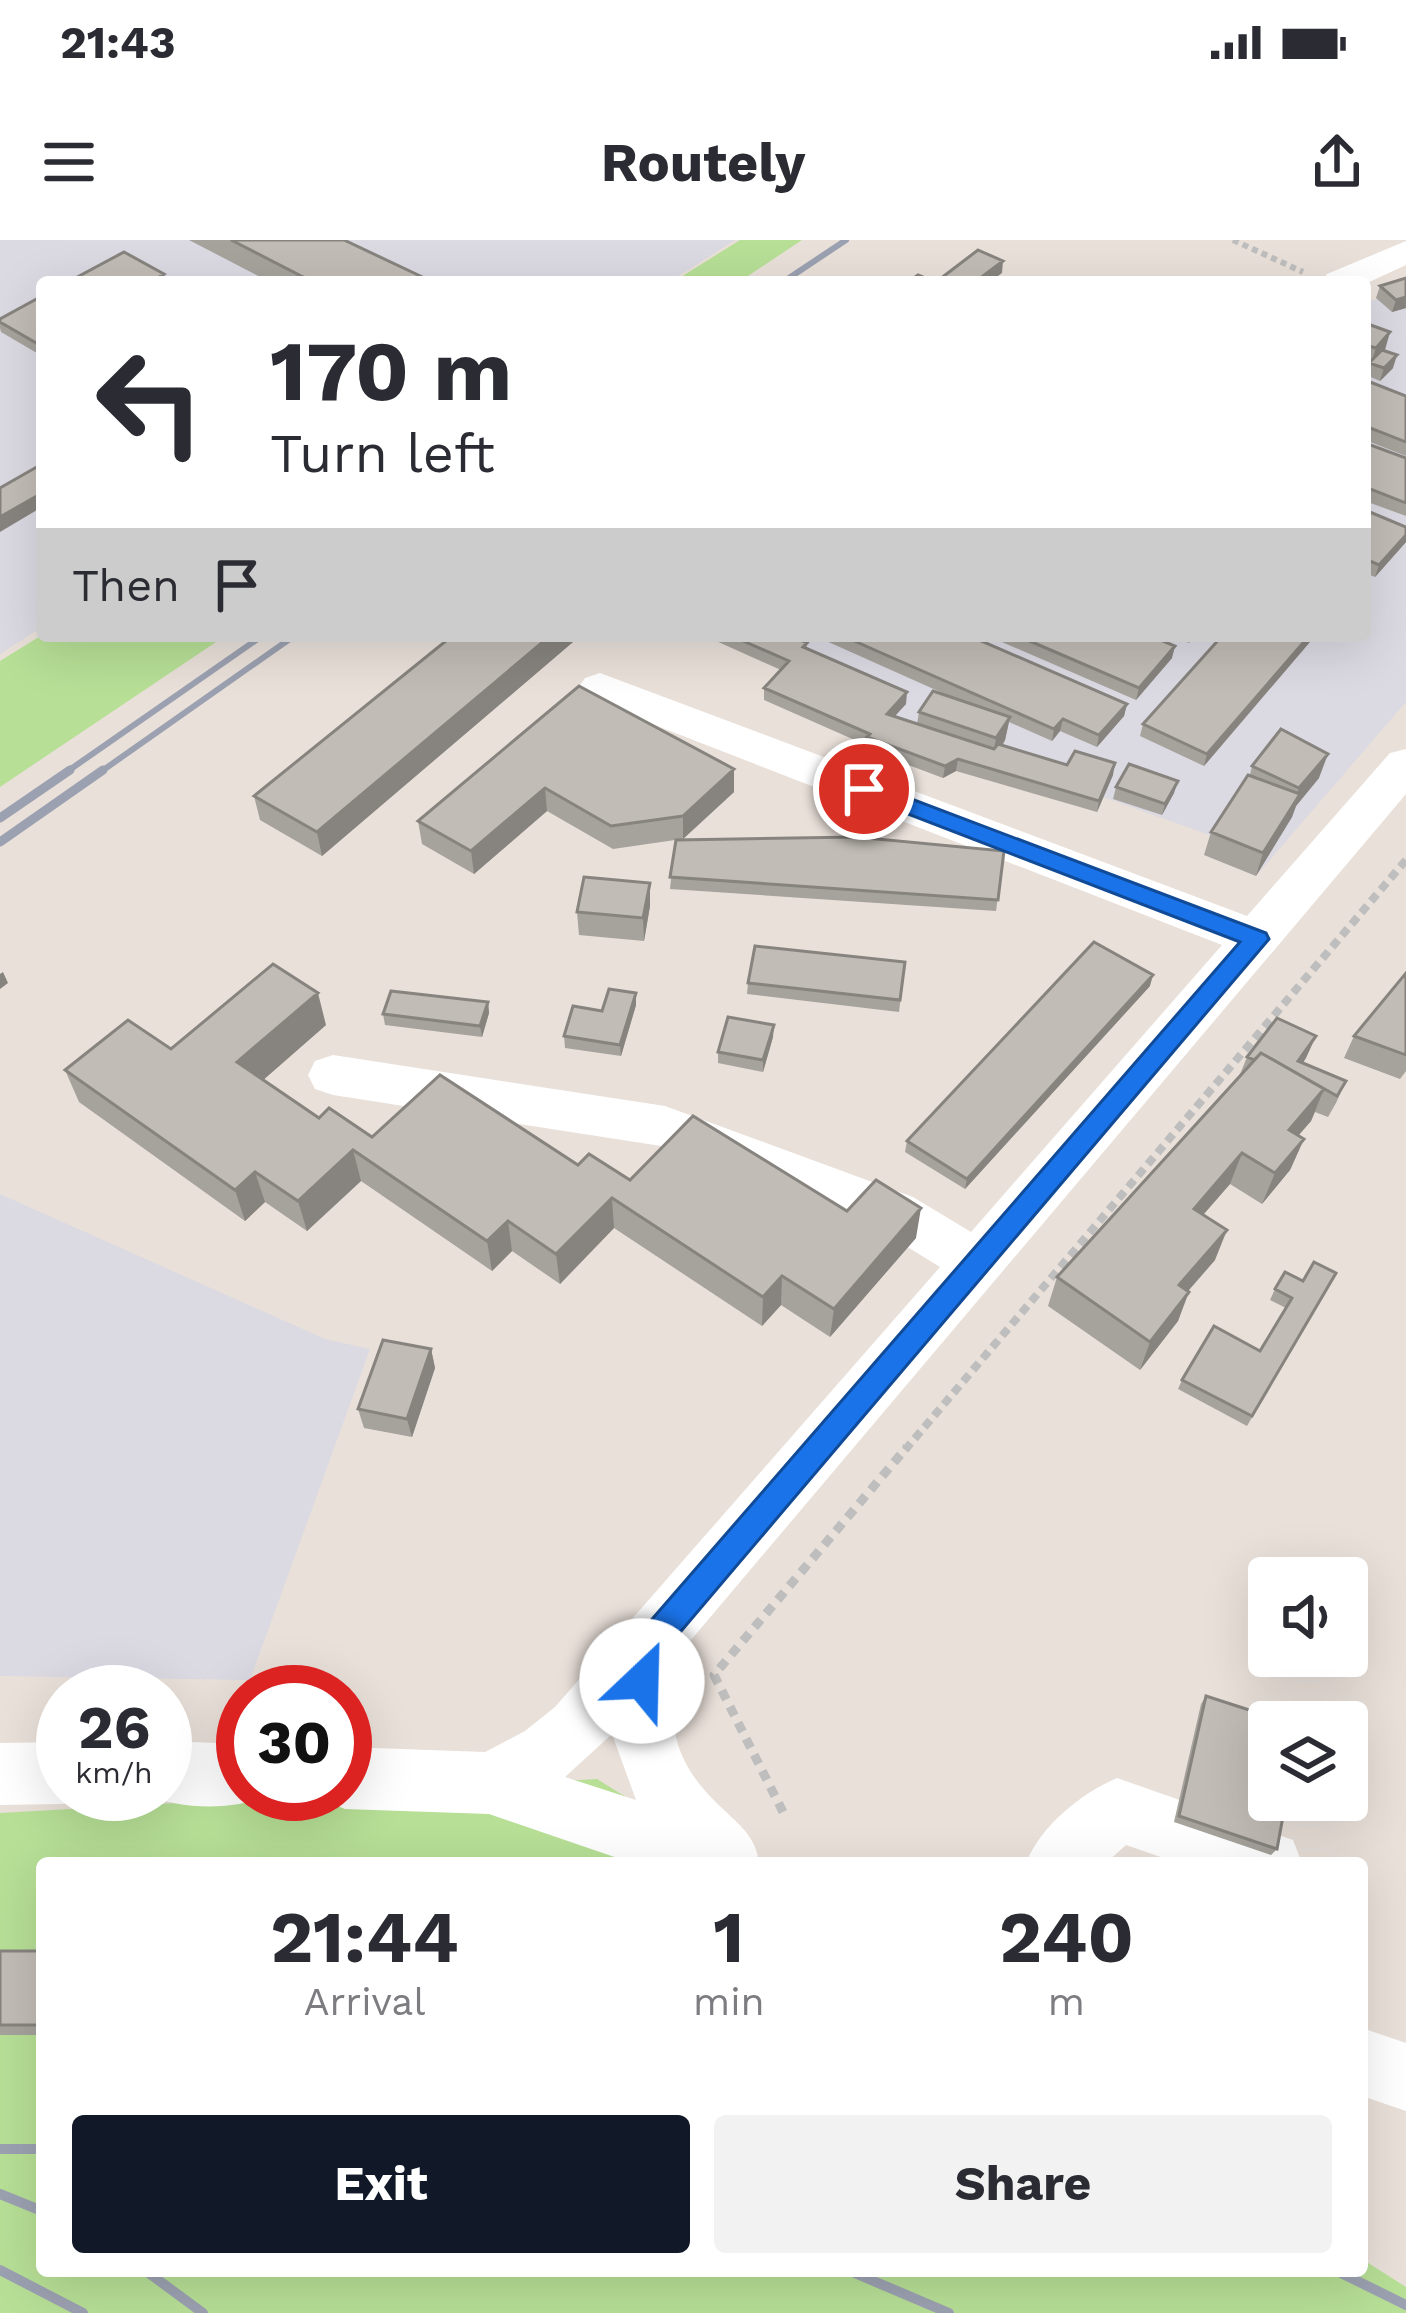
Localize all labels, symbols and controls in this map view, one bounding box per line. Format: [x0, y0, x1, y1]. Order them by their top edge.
text: 21:43 [60, 16, 176, 69]
icon: menu [36, 129, 102, 195]
icon: share [1304, 129, 1370, 195]
text: Routely [601, 131, 805, 194]
text: 170 m [270, 322, 512, 420]
icon: left [72, 324, 228, 480]
text: Turn left [270, 422, 495, 485]
icon: arrive [204, 552, 270, 618]
text: Then [72, 559, 180, 612]
pin [813, 738, 915, 840]
icon: arrive [831, 756, 897, 822]
map controls [1248, 1557, 1368, 1821]
button: sound [1248, 1557, 1368, 1677]
position arrow [579, 1618, 705, 1744]
speed limit sign: 30 [216, 1665, 372, 1821]
text: 26 [78, 1692, 150, 1763]
button: layers [1248, 1701, 1368, 1821]
text: km/h [75, 1755, 153, 1790]
text: 21:44 [270, 1895, 459, 1979]
text: 1 [713, 1895, 744, 1979]
text: 240 [999, 1895, 1134, 1979]
text: Arrival [304, 1979, 425, 2024]
text: min [693, 1979, 765, 2024]
text: m [1048, 1979, 1085, 2024]
button: Exit [72, 2115, 690, 2253]
button: Share [714, 2115, 1332, 2253]

